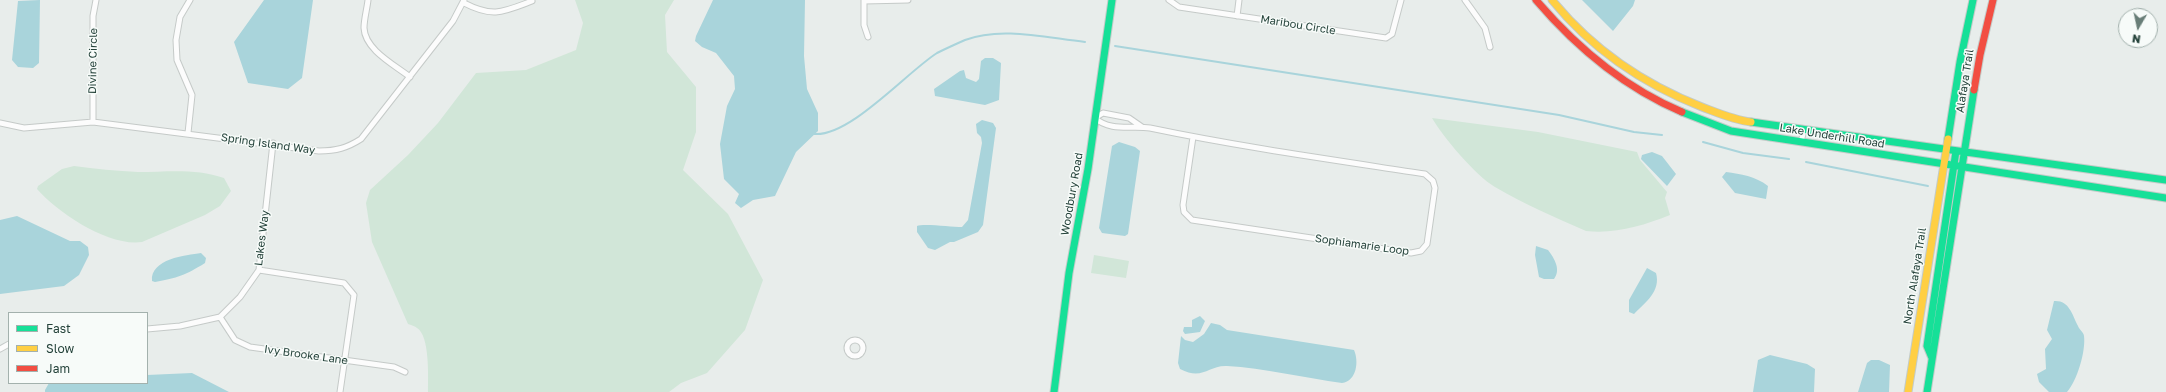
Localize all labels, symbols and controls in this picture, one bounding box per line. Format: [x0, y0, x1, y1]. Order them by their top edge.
north arrow [2118, 8, 2158, 48]
street label: Maribou Circle [1259, 13, 1337, 37]
street label: Divine Circle [86, 28, 100, 94]
text: N [2131, 32, 2141, 46]
street label: Alafaya Trail [1953, 48, 1977, 114]
street label: Lake Underhill Road [1778, 121, 1886, 151]
street label: Spring Island Way [220, 131, 316, 157]
street label: Woodbury Road [1058, 151, 1086, 237]
street label: Lakes Way [252, 209, 272, 267]
street label: North Alafaya Trail [1901, 227, 1929, 325]
street label: Sophiamarie Loop [1314, 232, 1410, 258]
legend [8, 312, 148, 384]
text: Fast [46, 321, 71, 336]
text: Slow [46, 341, 74, 356]
street label: Ivy Brooke Lane [263, 343, 349, 367]
text: Jam [46, 361, 70, 376]

